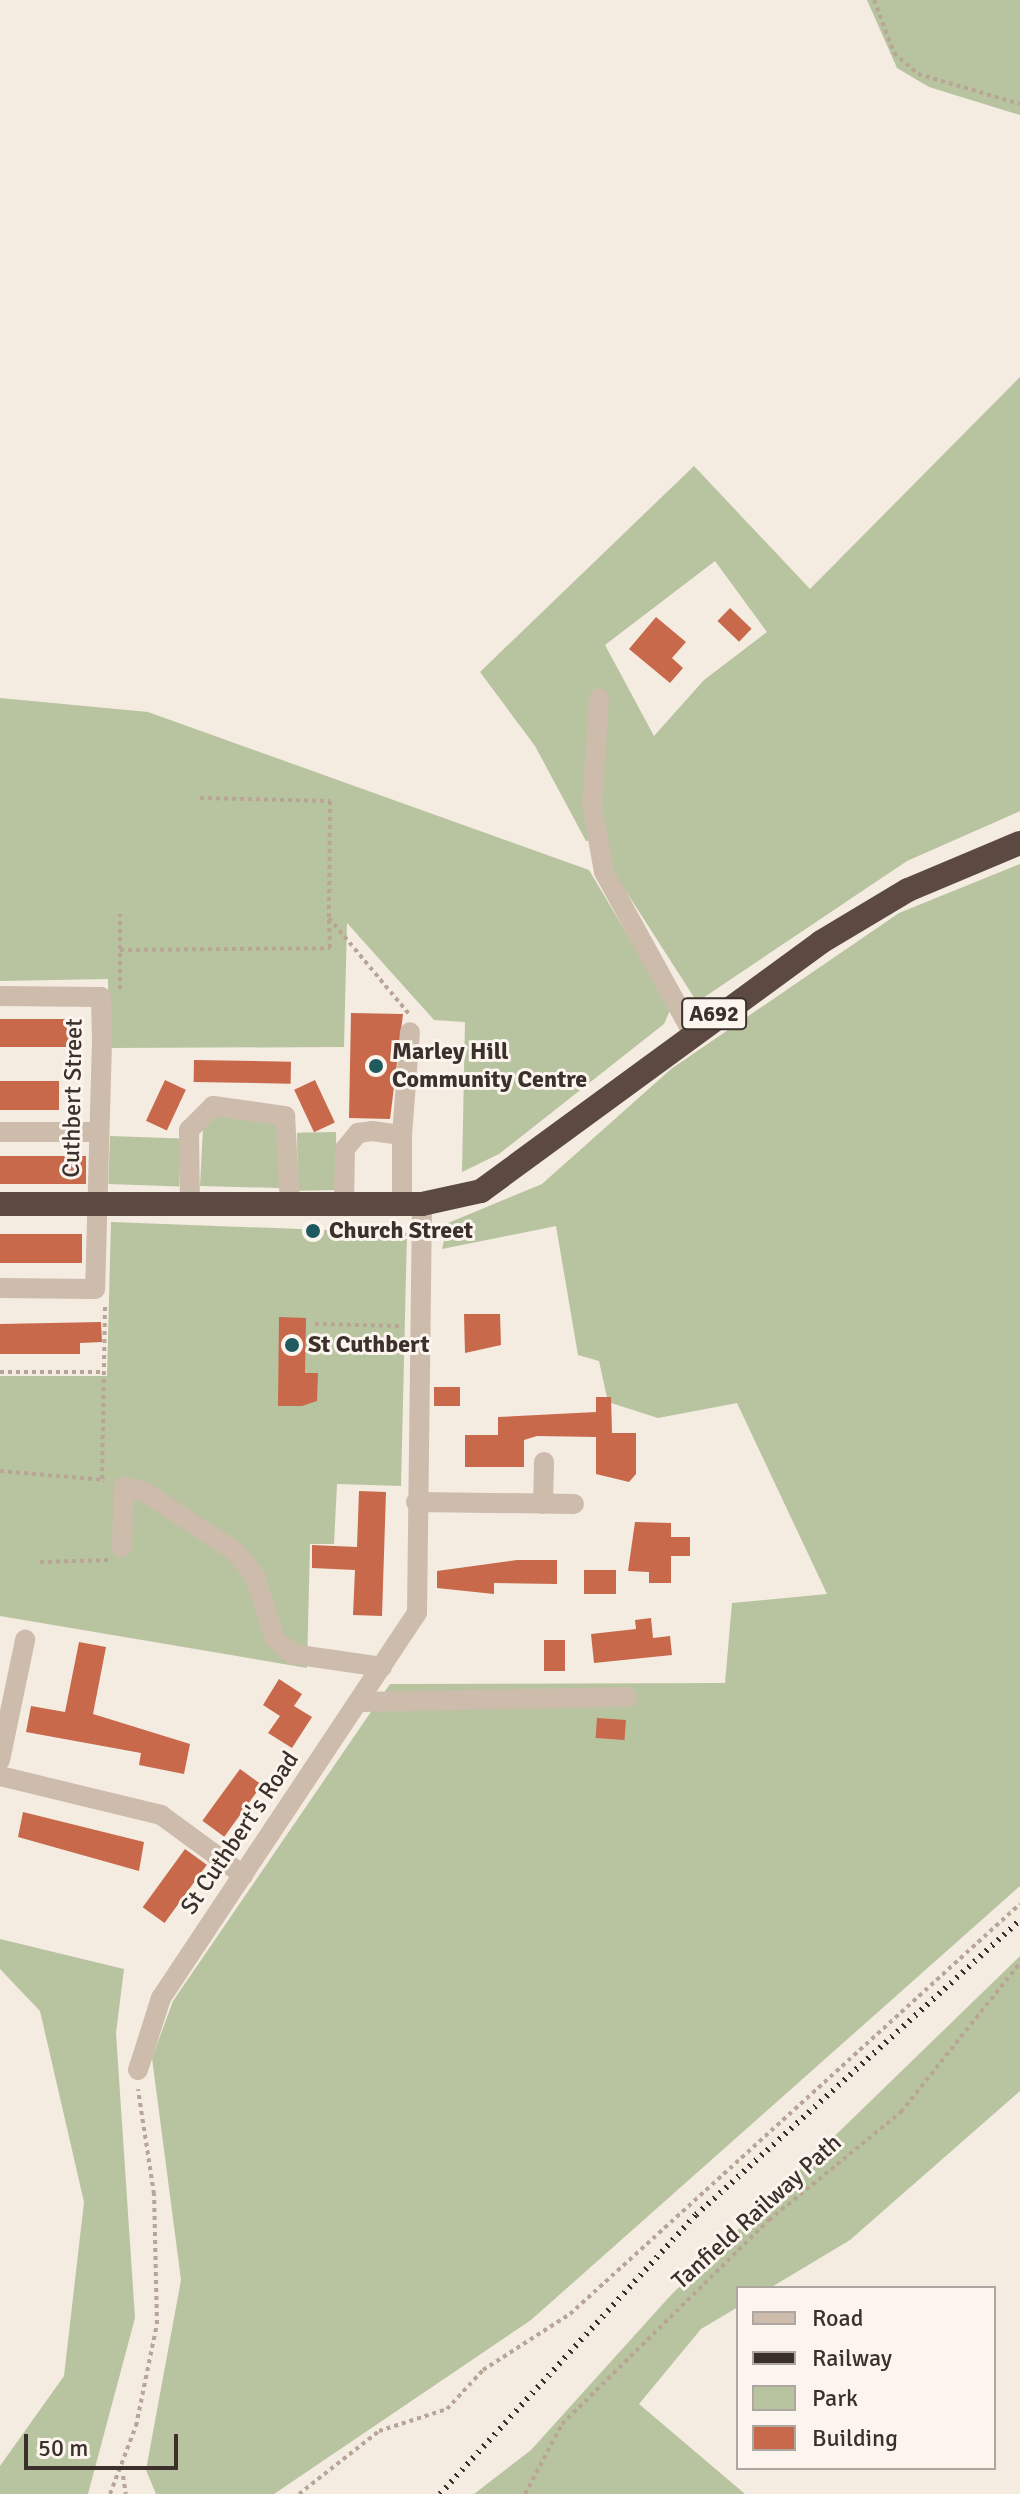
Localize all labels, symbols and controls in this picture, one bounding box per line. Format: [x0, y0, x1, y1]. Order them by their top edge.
road number: A692 [680, 996, 748, 1032]
street label: Cuthbert Street [57, 1018, 89, 1178]
place label: Marley Hill Community Centre [392, 1038, 587, 1094]
marker: Marley Hill Community Centre [367, 1057, 385, 1075]
place label: Church Street [329, 1217, 473, 1245]
marker: Church Street [304, 1222, 322, 1240]
place label: St Cuthbert [308, 1331, 429, 1359]
marker: St Cuthbert [283, 1336, 301, 1354]
street label: St Cuthbert's Road [175, 1746, 305, 1920]
street label: Tanfield Railway Path [666, 2128, 848, 2296]
legend [736, 2286, 996, 2470]
text: Road [812, 2303, 863, 2333]
text: Railway [812, 2343, 892, 2373]
text: Park [812, 2383, 858, 2413]
scale bar [28, 2418, 182, 2468]
text: Building [812, 2423, 898, 2453]
text: 50 m [38, 2433, 88, 2463]

